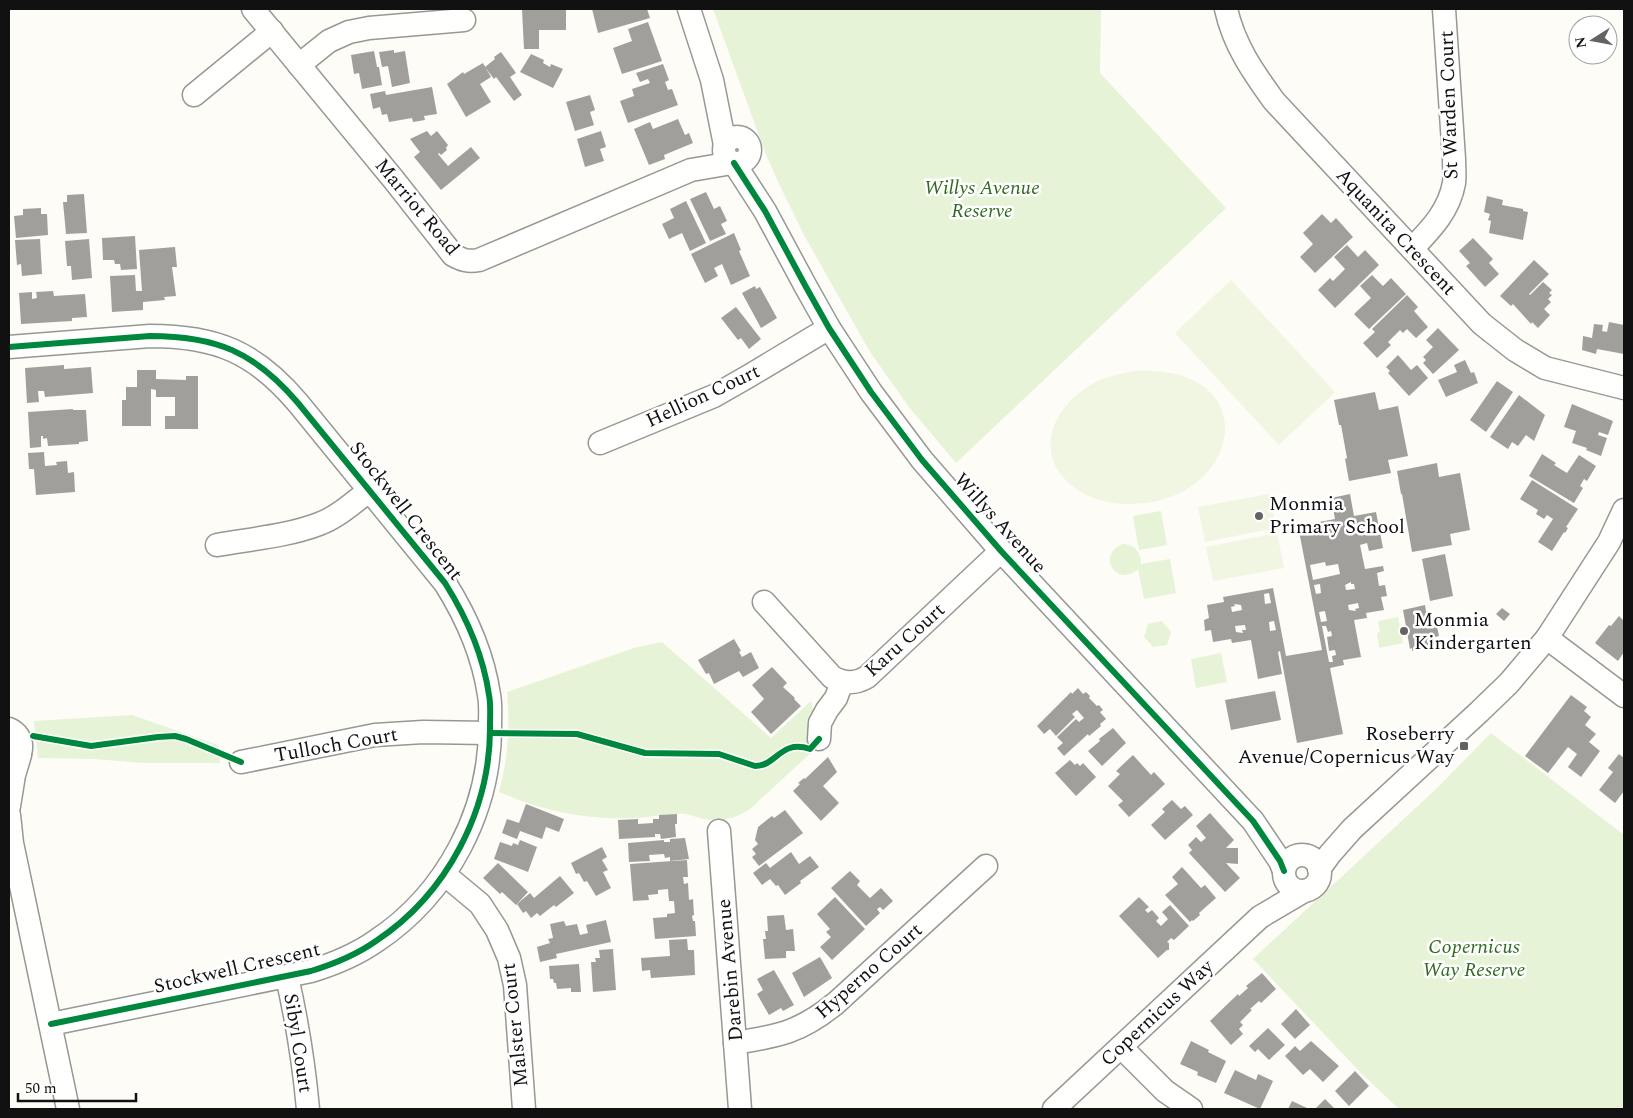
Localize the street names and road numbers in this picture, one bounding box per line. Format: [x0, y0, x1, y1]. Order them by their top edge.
street label: St Warden Court [1431, 30, 1467, 180]
street label: Marriot Road [367, 152, 467, 262]
street label: Aquanita Crescent [1329, 161, 1463, 303]
street label: Hellion Court [641, 356, 765, 436]
street label: Stockwell Crescent [342, 435, 470, 587]
street label: Willys Avenue [946, 466, 1054, 580]
street label: Karu Court [858, 596, 952, 684]
street label: Tulloch Court [272, 719, 400, 771]
street label: Darebin Avenue [709, 897, 751, 1043]
street label: Hyperno Court [809, 916, 929, 1026]
street label: Stockwell Crescent [151, 934, 323, 1002]
street label: Copernicus Way [1094, 952, 1221, 1073]
street label: Malster Court [494, 962, 536, 1088]
street label: Sibyl Court [275, 991, 321, 1095]

